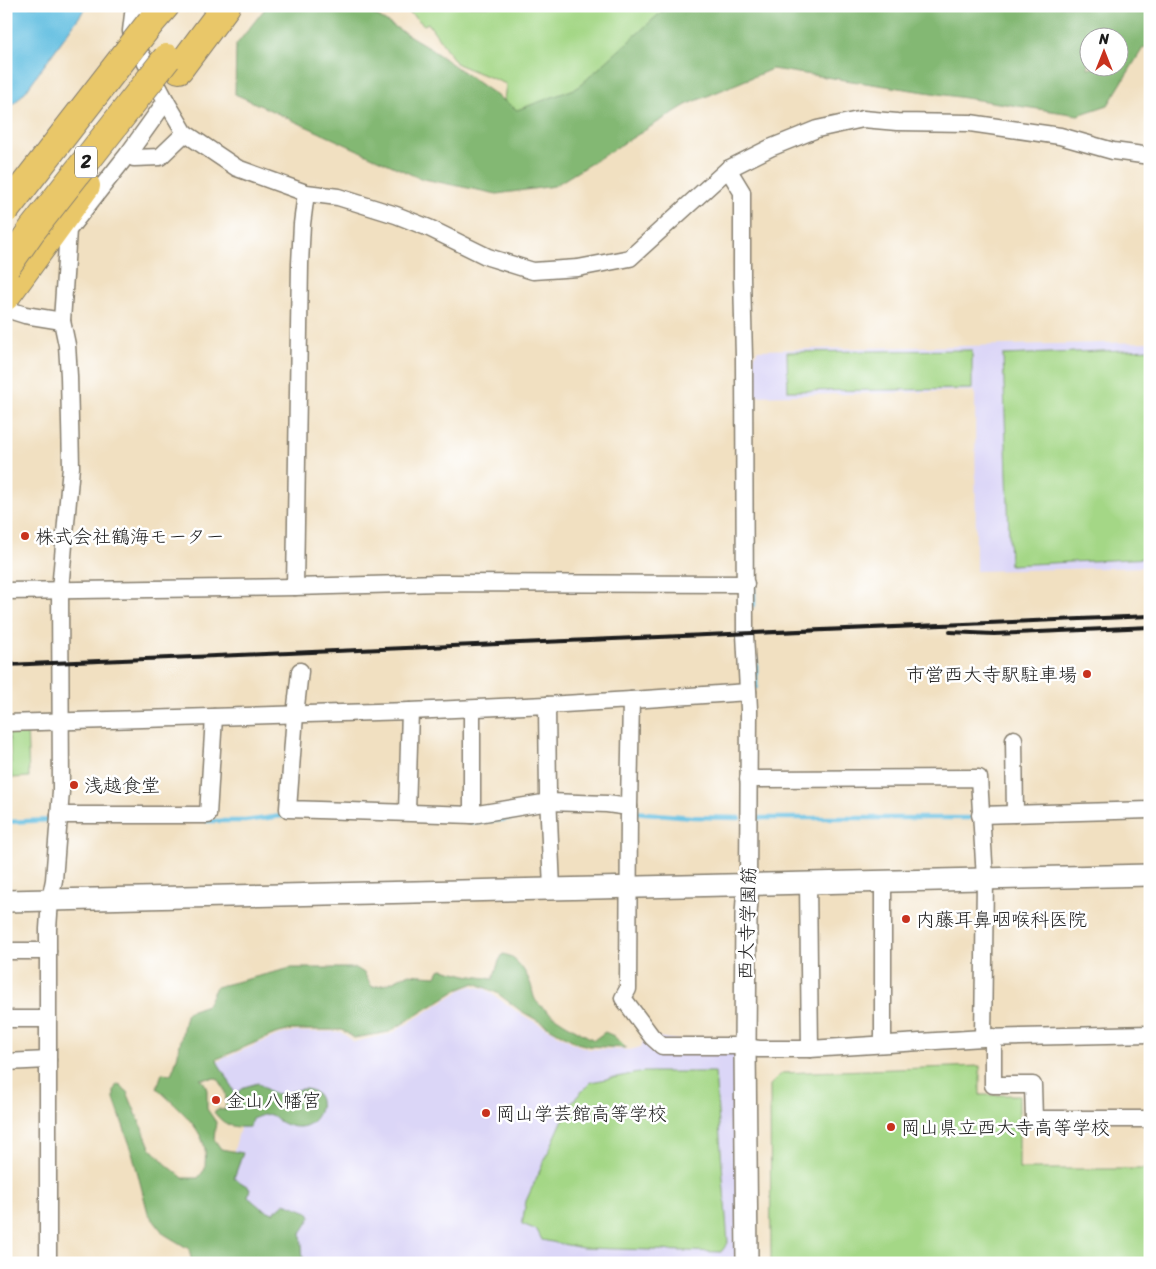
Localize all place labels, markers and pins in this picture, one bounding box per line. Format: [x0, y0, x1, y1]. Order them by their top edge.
place label: 株式会社鶴海モーター [35, 520, 225, 553]
marker: 株式会社鶴海モーター [19, 530, 31, 542]
place label: 市営西大寺駅駐車場 [906, 658, 1077, 691]
marker: 市営西大寺駅駐車場 [1081, 668, 1093, 680]
place label: 浅越食堂 [84, 769, 160, 802]
marker: 浅越食堂 [68, 779, 80, 791]
place label: 内藤耳鼻咽喉科医院 [916, 903, 1087, 936]
marker: 内藤耳鼻咽喉科医院 [900, 913, 912, 925]
place label: 金山八幡宮 [226, 1084, 321, 1117]
marker: 金山八幡宮 [210, 1094, 222, 1106]
place label: 岡山学芸館高等学校 [496, 1097, 667, 1130]
marker: 岡山学芸館高等学校 [480, 1107, 492, 1119]
place label: 岡山県立西大寺高等学校 [901, 1111, 1110, 1144]
marker: 岡山県立西大寺高等学校 [885, 1121, 897, 1133]

